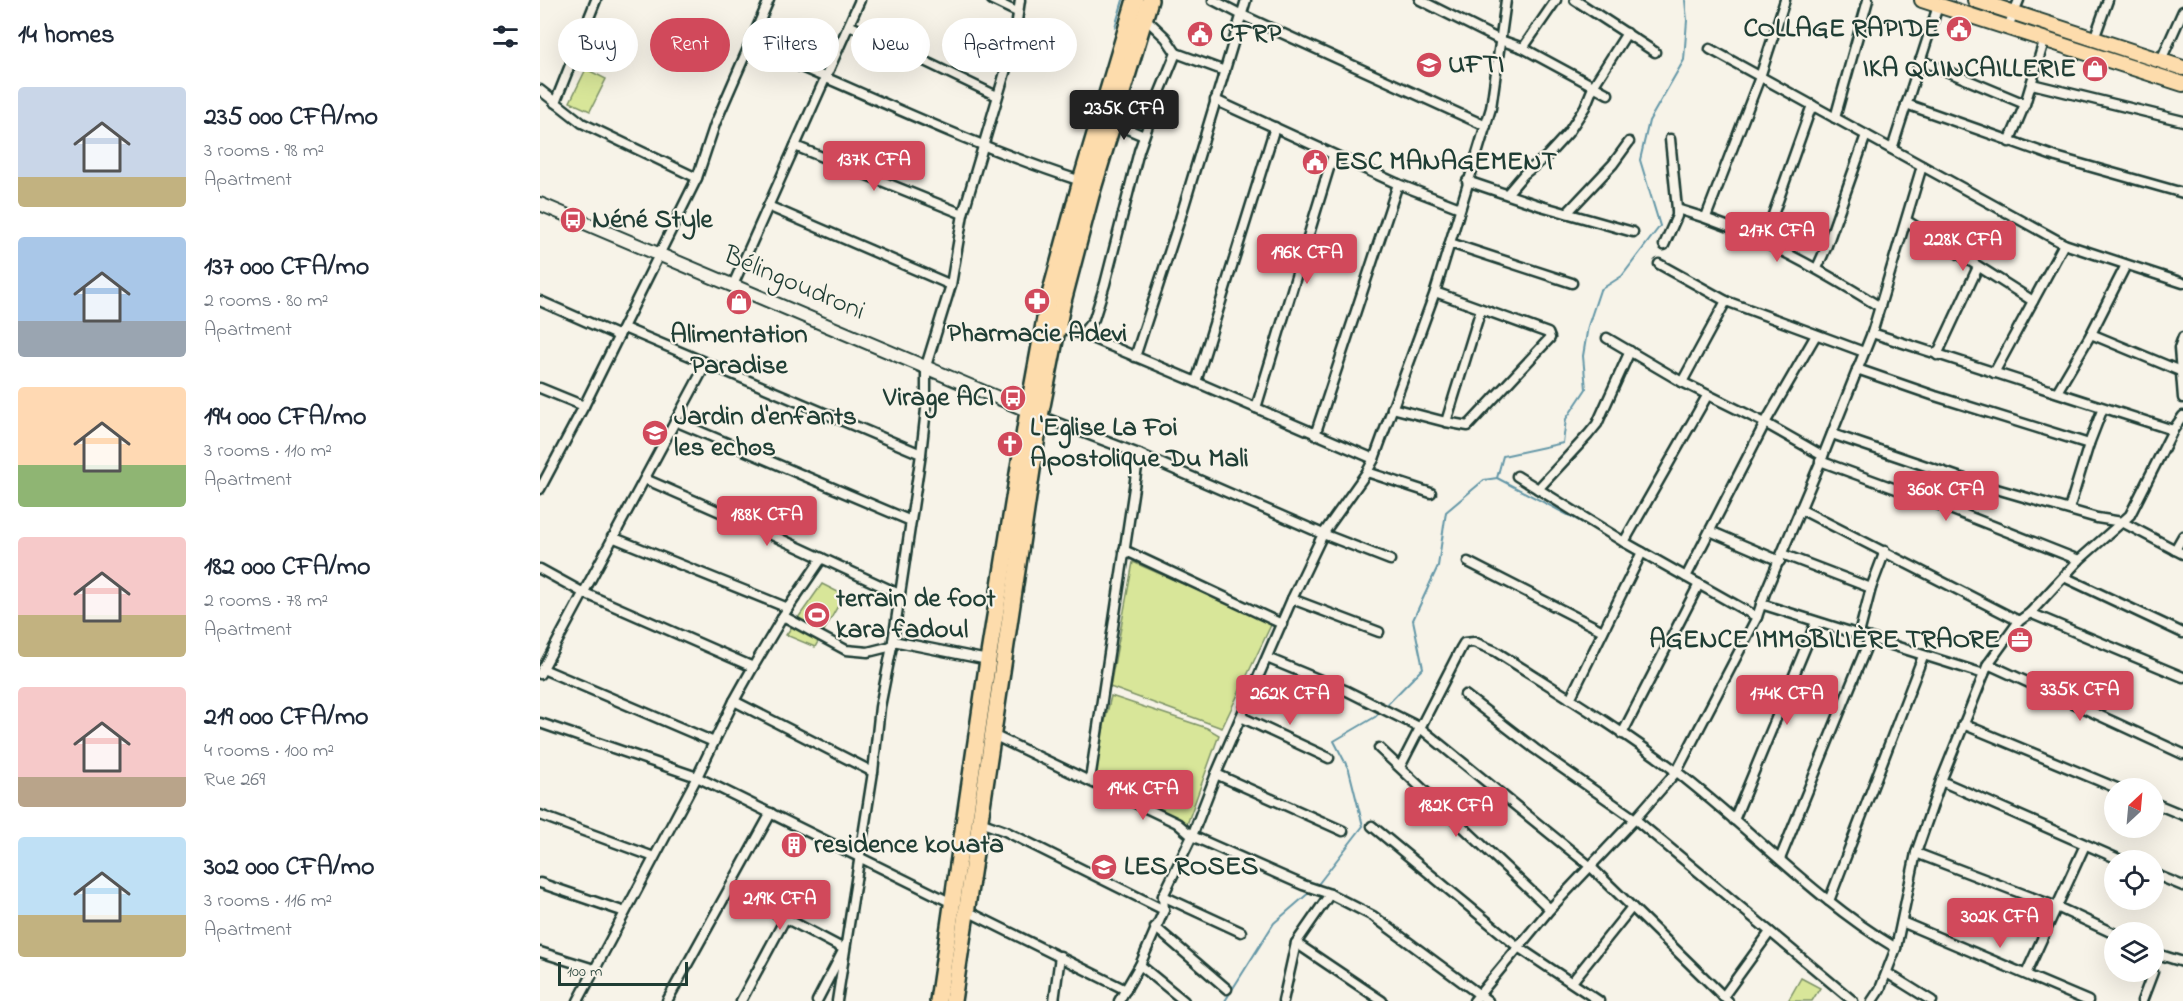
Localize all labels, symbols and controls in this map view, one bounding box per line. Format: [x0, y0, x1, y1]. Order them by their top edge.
place label: COLLAGE RAPIDE [1743, 10, 1940, 49]
public building icon: COLLAGE RAPIDE [1944, 14, 1974, 44]
place label: CFRP [1220, 15, 1281, 54]
text: 14 homes [18, 17, 114, 55]
chip: Buy [558, 18, 638, 72]
chip: Rent [650, 18, 730, 72]
chip: Filters [742, 18, 839, 72]
chip: New [851, 18, 930, 72]
chip: Apartment [942, 18, 1077, 72]
public building icon: CFRP [1185, 19, 1215, 49]
icon: filters [489, 20, 522, 53]
place label: UFTI [1448, 46, 1504, 85]
school or university icon: UFTI [1414, 50, 1444, 80]
place label: IKA QUINCAILLERIE [1862, 50, 2076, 89]
shop icon: IKA QUINCAILLERIE [2080, 54, 2110, 84]
pin: 235K CFA [1062, 90, 1186, 141]
text: 235K CFA [1084, 95, 1164, 124]
text: 235 000 CFA/mo [204, 99, 378, 137]
icon: home [66, 111, 138, 183]
text: 3 rooms · 98 m² [204, 137, 324, 166]
pin: 137K CFA [812, 141, 936, 192]
place label: ESC MANAGEMENT [1334, 143, 1557, 182]
text: 137K CFA [837, 146, 911, 175]
public building icon: ESC MANAGEMENT [1300, 147, 1330, 177]
text: Apartment [204, 166, 292, 195]
place label: Néné Style [592, 201, 713, 240]
bus stop icon: Néné Style [558, 205, 588, 235]
pin: 217K CFA [1715, 212, 1839, 263]
text: 217K CFA [1739, 217, 1815, 246]
pin: 228K CFA [1901, 221, 2025, 272]
text: 228K CFA [1924, 226, 2002, 255]
pin: 196K CFA [1245, 234, 1369, 285]
street label: Bélingoudroni [716, 236, 871, 331]
text: 196K CFA [1271, 239, 1343, 268]
text: 137 000 CFA/mo [204, 249, 369, 287]
icon: home [66, 261, 138, 333]
pharmacy icon: Pharmacie Adevi [1022, 286, 1052, 316]
text: 2 rooms · 80 m² [204, 287, 329, 316]
shop icon: Alimentation Paradise [724, 287, 754, 317]
place label: Pharmacie Adevi [947, 315, 1127, 354]
text: Apartment [204, 316, 292, 345]
place label: Alimentation Paradise [670, 316, 808, 386]
place label: Virage ACI [882, 379, 994, 419]
bus stop icon: Virage ACI [998, 383, 1028, 413]
place label: Jardin d'enfants les echos [674, 398, 857, 468]
text: 194 000 CFA/mo [204, 399, 366, 437]
place label: L'Eglise La Foi Apostolique Du Mali [1030, 409, 1249, 479]
icon: home [66, 411, 138, 483]
school or university icon: Jardin d'enfants les echos [640, 418, 670, 448]
church icon: L'Eglise La Foi Apostolique Du Mali [995, 429, 1025, 459]
text: 3 rooms · 110 m² [204, 437, 332, 466]
text: Apartment [204, 466, 292, 495]
pin: 360K CFA [1884, 471, 2008, 522]
text: 360K CFA [1908, 476, 1984, 505]
pin: 188K CFA [705, 496, 829, 547]
text: 188K CFA [731, 501, 803, 530]
text: 182 000 CFA/mo [204, 549, 371, 587]
icon: home [66, 561, 138, 633]
place label: terrain de foot kara fadoul [835, 580, 996, 650]
text: 2 rooms · 78 m² [204, 587, 328, 616]
sports icon: terrain de foot kara fadoul [802, 600, 832, 630]
text: Apartment [204, 616, 292, 645]
place label: AGENCE IMMOBILIÈRE TRAORE [1649, 621, 2000, 660]
office icon: AGENCE IMMOBILIÈRE TRAORE [2005, 625, 2035, 655]
pin: 335K CFA [2018, 671, 2142, 722]
pin: 262K CFA [1228, 675, 1352, 726]
pin: 174K CFA [1725, 675, 1849, 726]
text: 335K CFA [2041, 676, 2119, 705]
text: 262K CFA [1250, 680, 1330, 709]
text: 174K CFA [1750, 680, 1824, 709]
text: 219 000 CFA/mo [204, 699, 369, 737]
icon: home [66, 711, 138, 783]
text: 4 rooms · 100 m² [204, 737, 334, 766]
text: Rue 269 [204, 766, 265, 795]
pin: 194K CFA [1081, 770, 1205, 821]
text: 194K CFA [1107, 775, 1179, 804]
north arrow [2104, 778, 2164, 838]
map controls [2104, 778, 2164, 982]
pin: 182K CFA [1394, 787, 1518, 838]
text: 182K CFA [1419, 792, 1493, 821]
place label: residence kouata [814, 826, 1004, 865]
building icon: residence kouata [779, 830, 809, 860]
place label: LES ROSES [1124, 848, 1258, 887]
text: 302 000 CFA/mo [204, 849, 374, 887]
button: locate [2104, 850, 2164, 910]
school or university icon: LES ROSES [1089, 852, 1119, 882]
icon: home [66, 861, 138, 933]
pin: 219K CFA [718, 880, 842, 931]
text: 219K CFA [743, 885, 817, 914]
text: 3 rooms · 116 m² [204, 887, 332, 916]
pin: 302K CFA [1938, 898, 2062, 949]
text: 302K CFA [1961, 903, 2039, 932]
text: Apartment [204, 916, 292, 945]
button: layers [2104, 922, 2164, 982]
scale bar [558, 959, 688, 986]
text: 100 m [567, 960, 602, 984]

